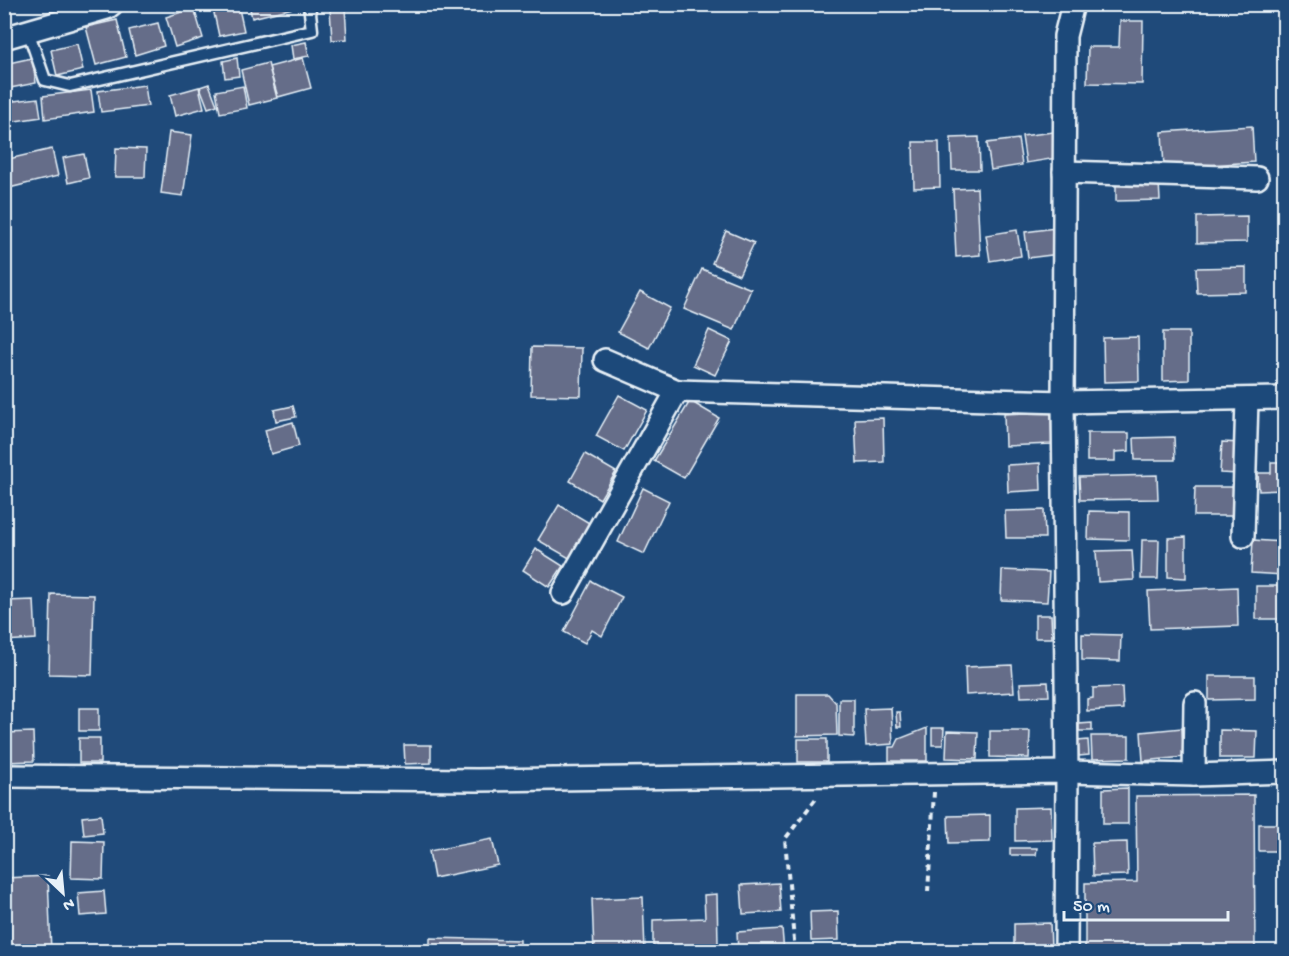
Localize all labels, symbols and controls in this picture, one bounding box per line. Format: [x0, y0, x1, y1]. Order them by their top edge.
north arrow [33, 863, 93, 923]
scale bar [1064, 884, 1228, 922]
text: N [59, 893, 77, 914]
text: 50 m [1073, 897, 1110, 918]

